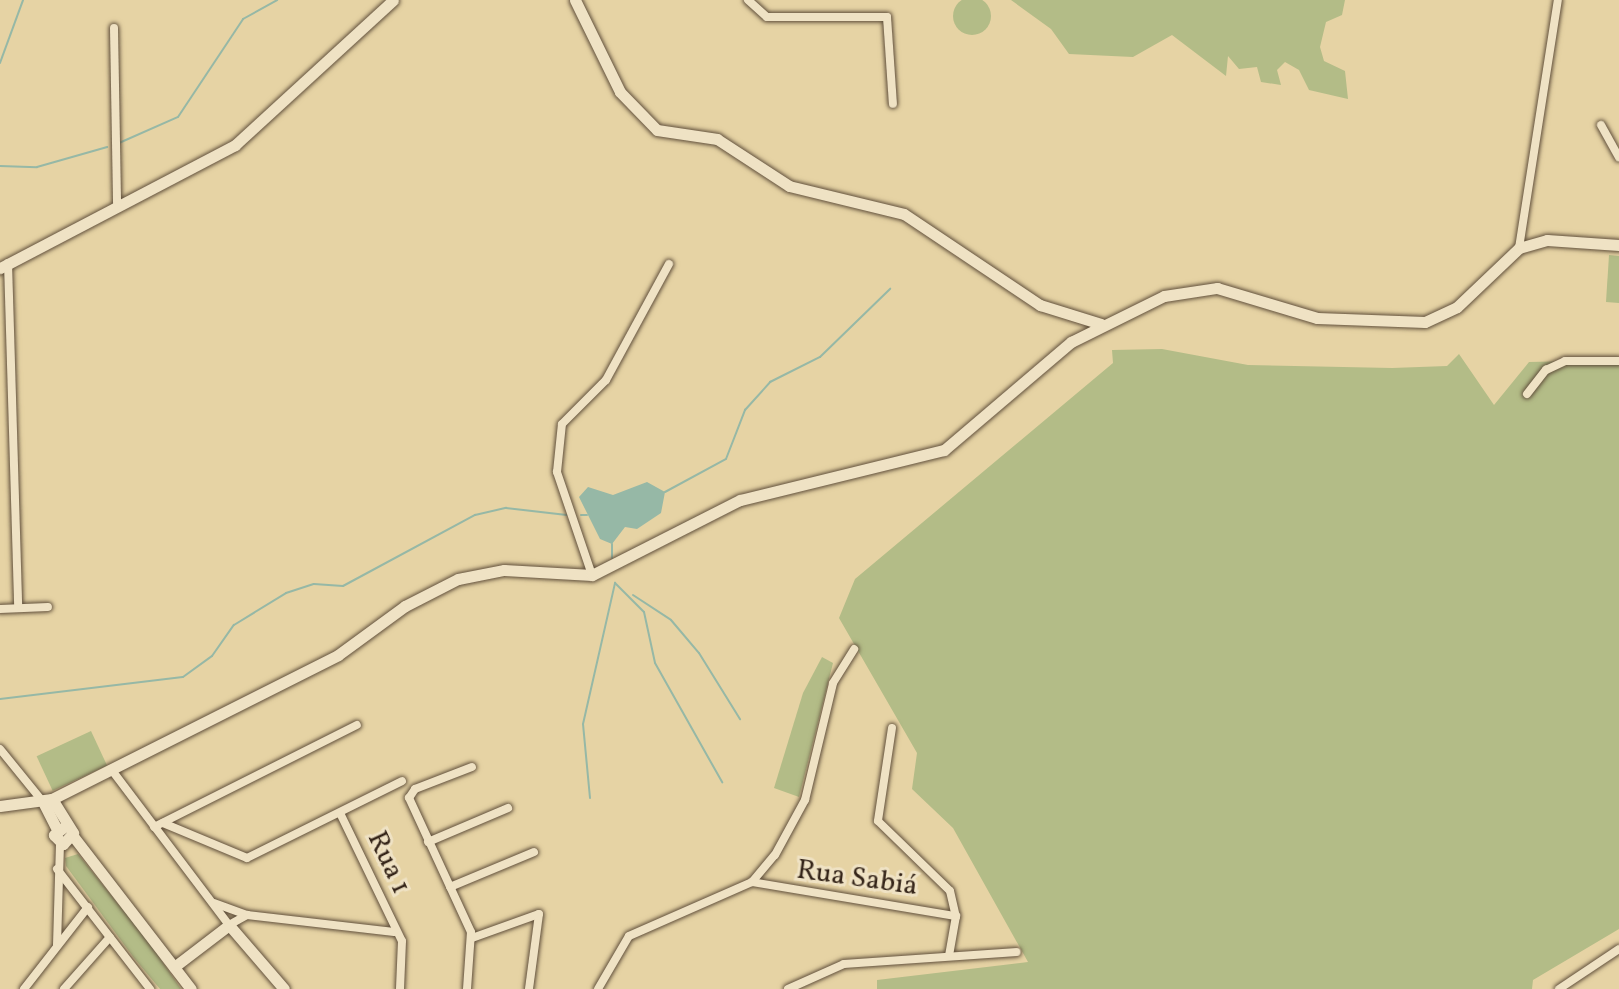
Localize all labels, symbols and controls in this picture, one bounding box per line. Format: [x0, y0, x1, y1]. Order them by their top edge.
street label: Rua 1 [359, 826, 417, 900]
street label: Rua Sabiá [794, 854, 920, 904]

